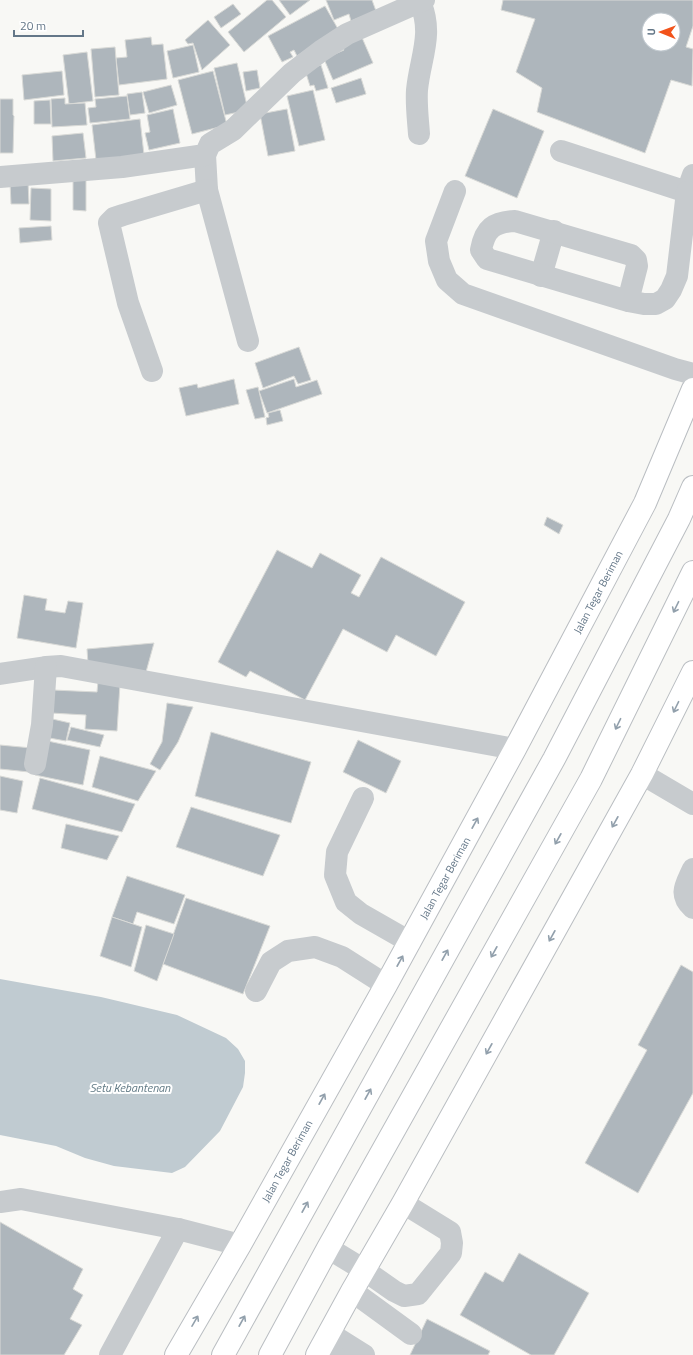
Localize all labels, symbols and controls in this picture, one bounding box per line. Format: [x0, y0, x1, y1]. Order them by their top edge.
scale bar [14, 12, 83, 38]
north arrow [641, 12, 681, 52]
text: 20 m [20, 16, 46, 35]
text: U [643, 28, 659, 36]
street label: Jalan Tegar Beriman [569, 548, 627, 636]
one-way arrow [672, 601, 679, 613]
one-way arrow [672, 701, 679, 713]
one-way arrow [614, 717, 621, 729]
one-way arrow [611, 816, 619, 828]
one-way arrow [472, 817, 480, 829]
one-way arrow [553, 833, 561, 845]
street label: Jalan Tegar Beriman [416, 834, 474, 922]
one-way arrow [548, 930, 556, 942]
one-way arrow [490, 946, 497, 958]
one-way arrow [441, 950, 449, 962]
one-way arrow [396, 955, 404, 967]
one-way arrow [484, 1043, 492, 1055]
water label: Setu Kebantenan [90, 1078, 171, 1097]
one-way arrow [365, 1088, 373, 1100]
one-way arrow [319, 1093, 327, 1105]
street label: Jalan Tegar Beriman [258, 1117, 316, 1205]
one-way arrow [302, 1201, 309, 1213]
one-way arrow [192, 1315, 200, 1327]
one-way arrow [239, 1315, 246, 1327]

